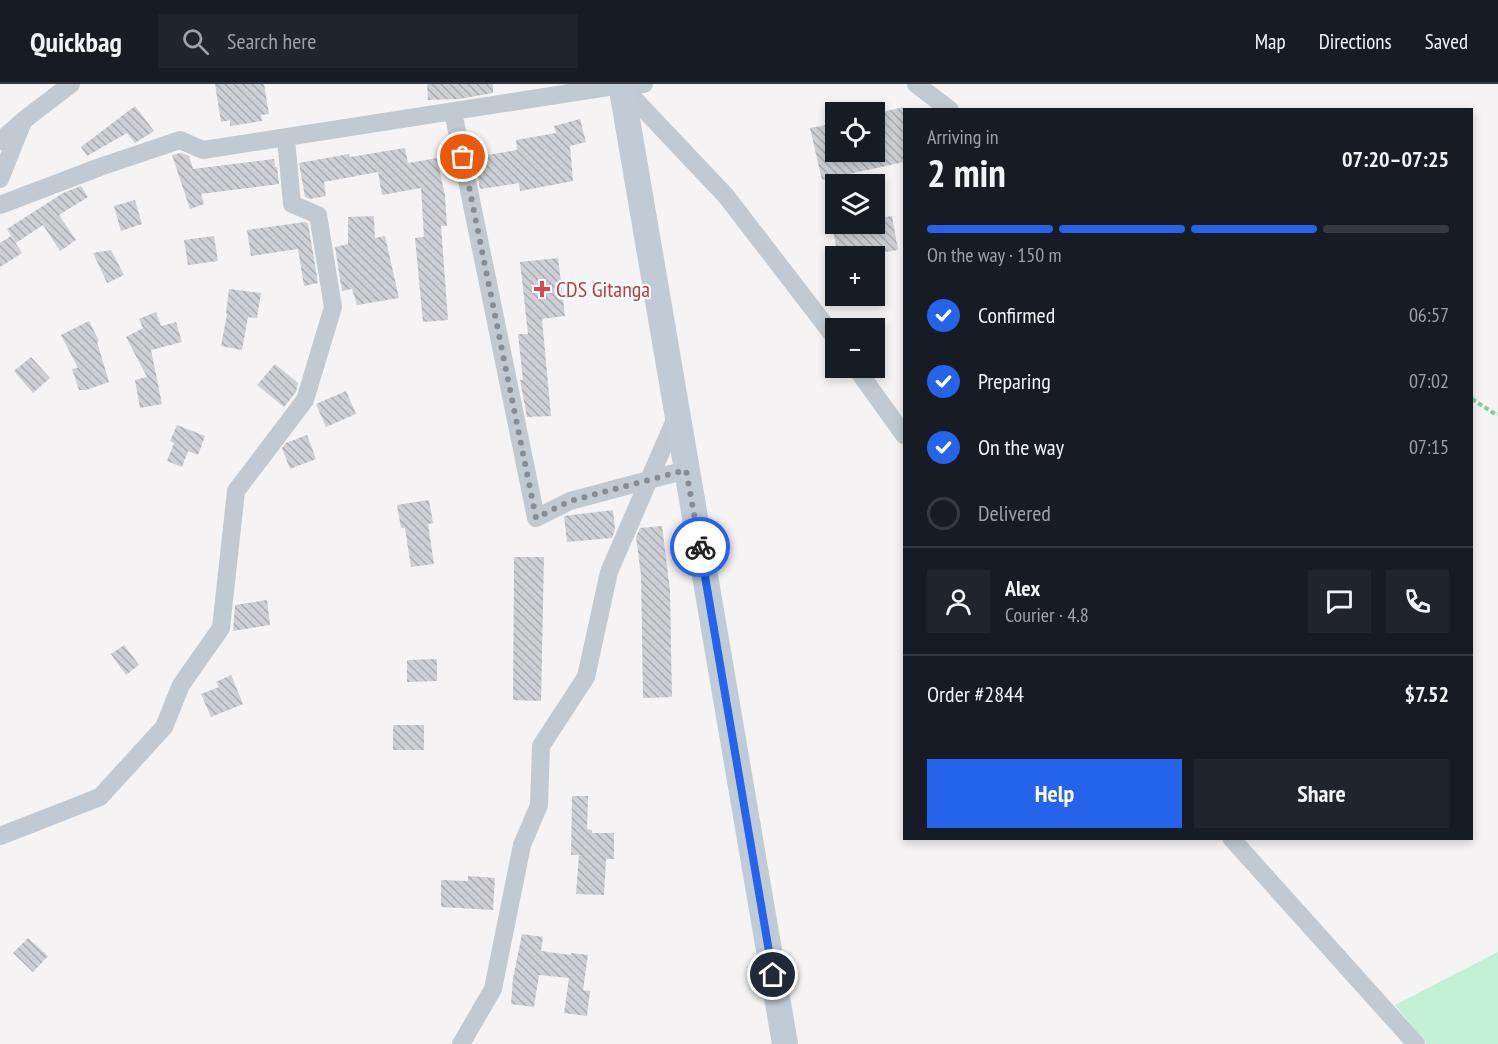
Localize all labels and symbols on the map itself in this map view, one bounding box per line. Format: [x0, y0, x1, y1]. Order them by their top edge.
pin [437, 131, 488, 182]
place label: CDS Gitanga [556, 275, 650, 303]
marker: CDS Gitanga [533, 280, 551, 298]
courier [670, 517, 730, 577]
pin [747, 949, 798, 1000]

